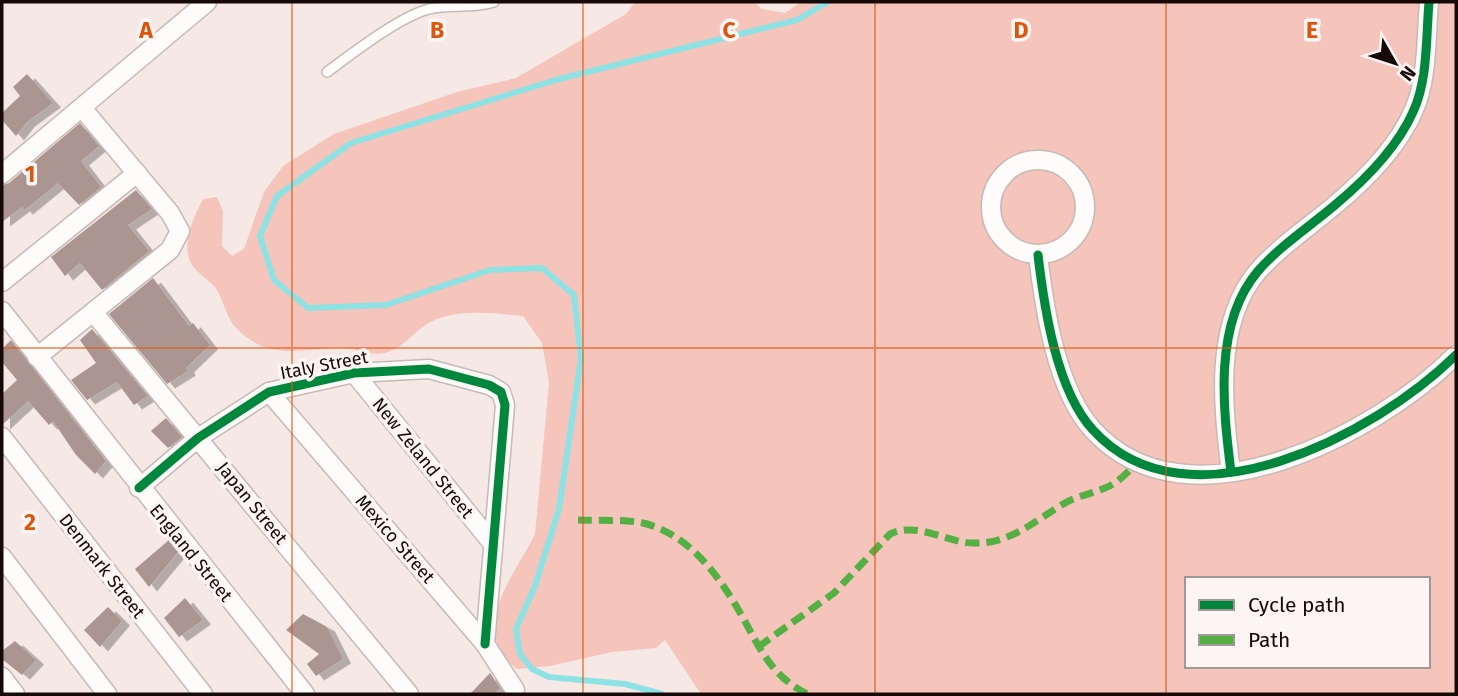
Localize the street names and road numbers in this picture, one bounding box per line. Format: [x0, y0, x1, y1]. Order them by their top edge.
street label: Italy Street [278, 346, 370, 384]
street label: New Zeland Street [368, 393, 479, 523]
street label: Japan Street [212, 457, 292, 549]
street label: Mexico Street [351, 490, 440, 588]
street label: England Street [145, 500, 237, 607]
street label: Denmark Street [54, 509, 150, 623]

